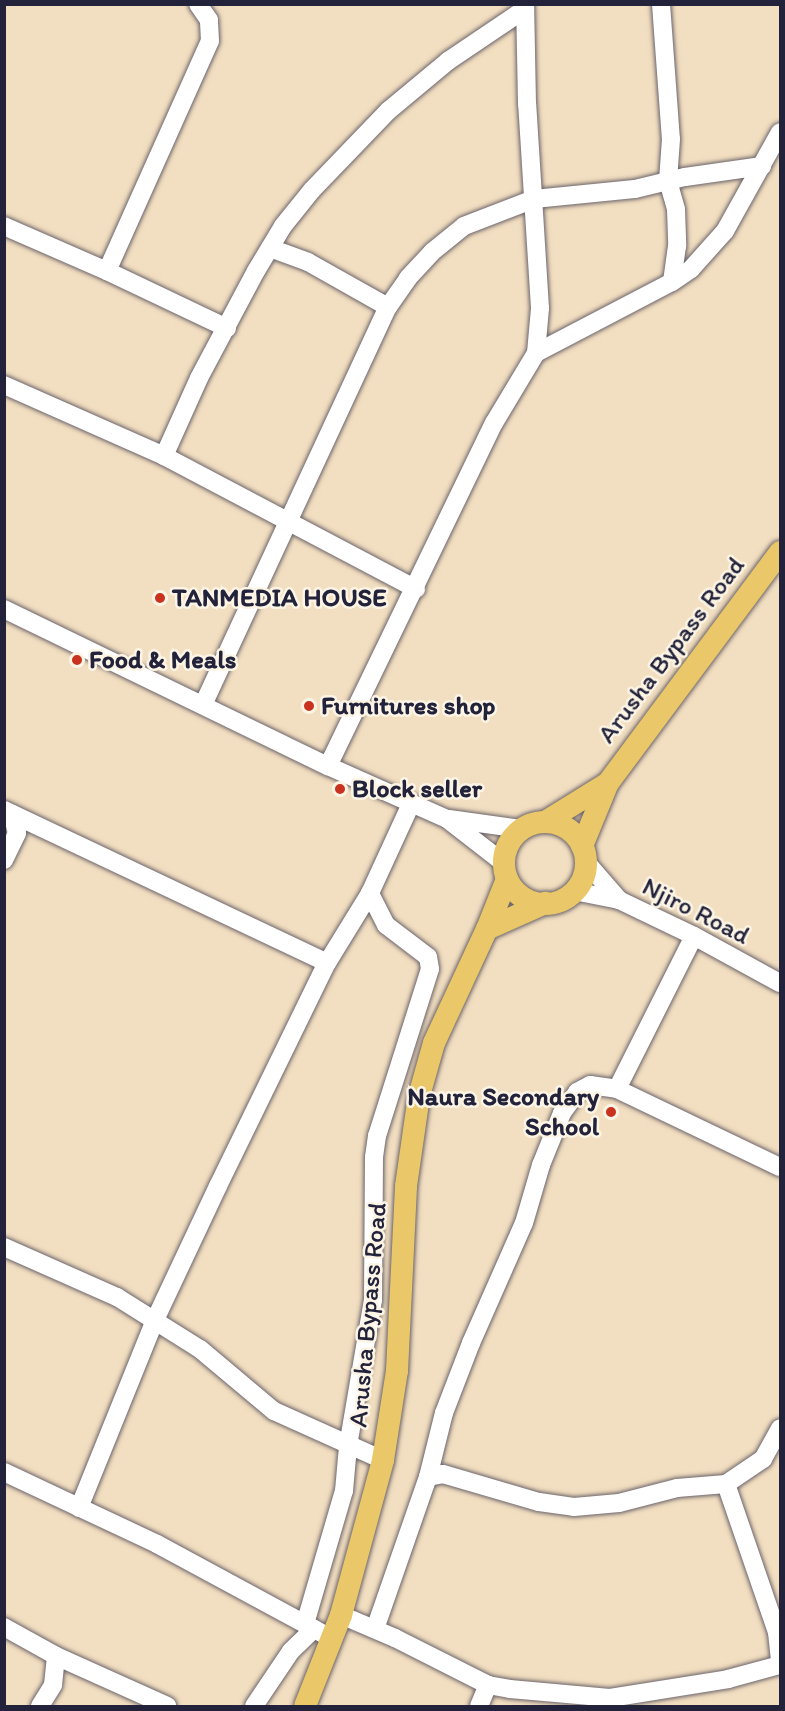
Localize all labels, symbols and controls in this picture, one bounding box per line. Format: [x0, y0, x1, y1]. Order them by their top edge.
street label: Arusha Bypass Road [591, 550, 751, 750]
place label: TANMEDIA HOUSE [172, 582, 387, 614]
marker: TANMEDIA HOUSE [153, 591, 167, 605]
place label: Food & Meals [89, 644, 235, 676]
marker: Food & Meals [70, 653, 84, 667]
place label: Furnitures shop [321, 690, 496, 722]
marker: Furnitures shop [302, 699, 316, 713]
place label: Block seller [352, 773, 482, 805]
marker: Block seller [333, 782, 347, 796]
street label: Njiro Road [637, 871, 755, 951]
place label: Naura Secondary School [408, 1081, 599, 1142]
marker: Naura Secondary School [604, 1105, 618, 1119]
street label: Arusha Bypass Road [343, 1201, 393, 1429]

